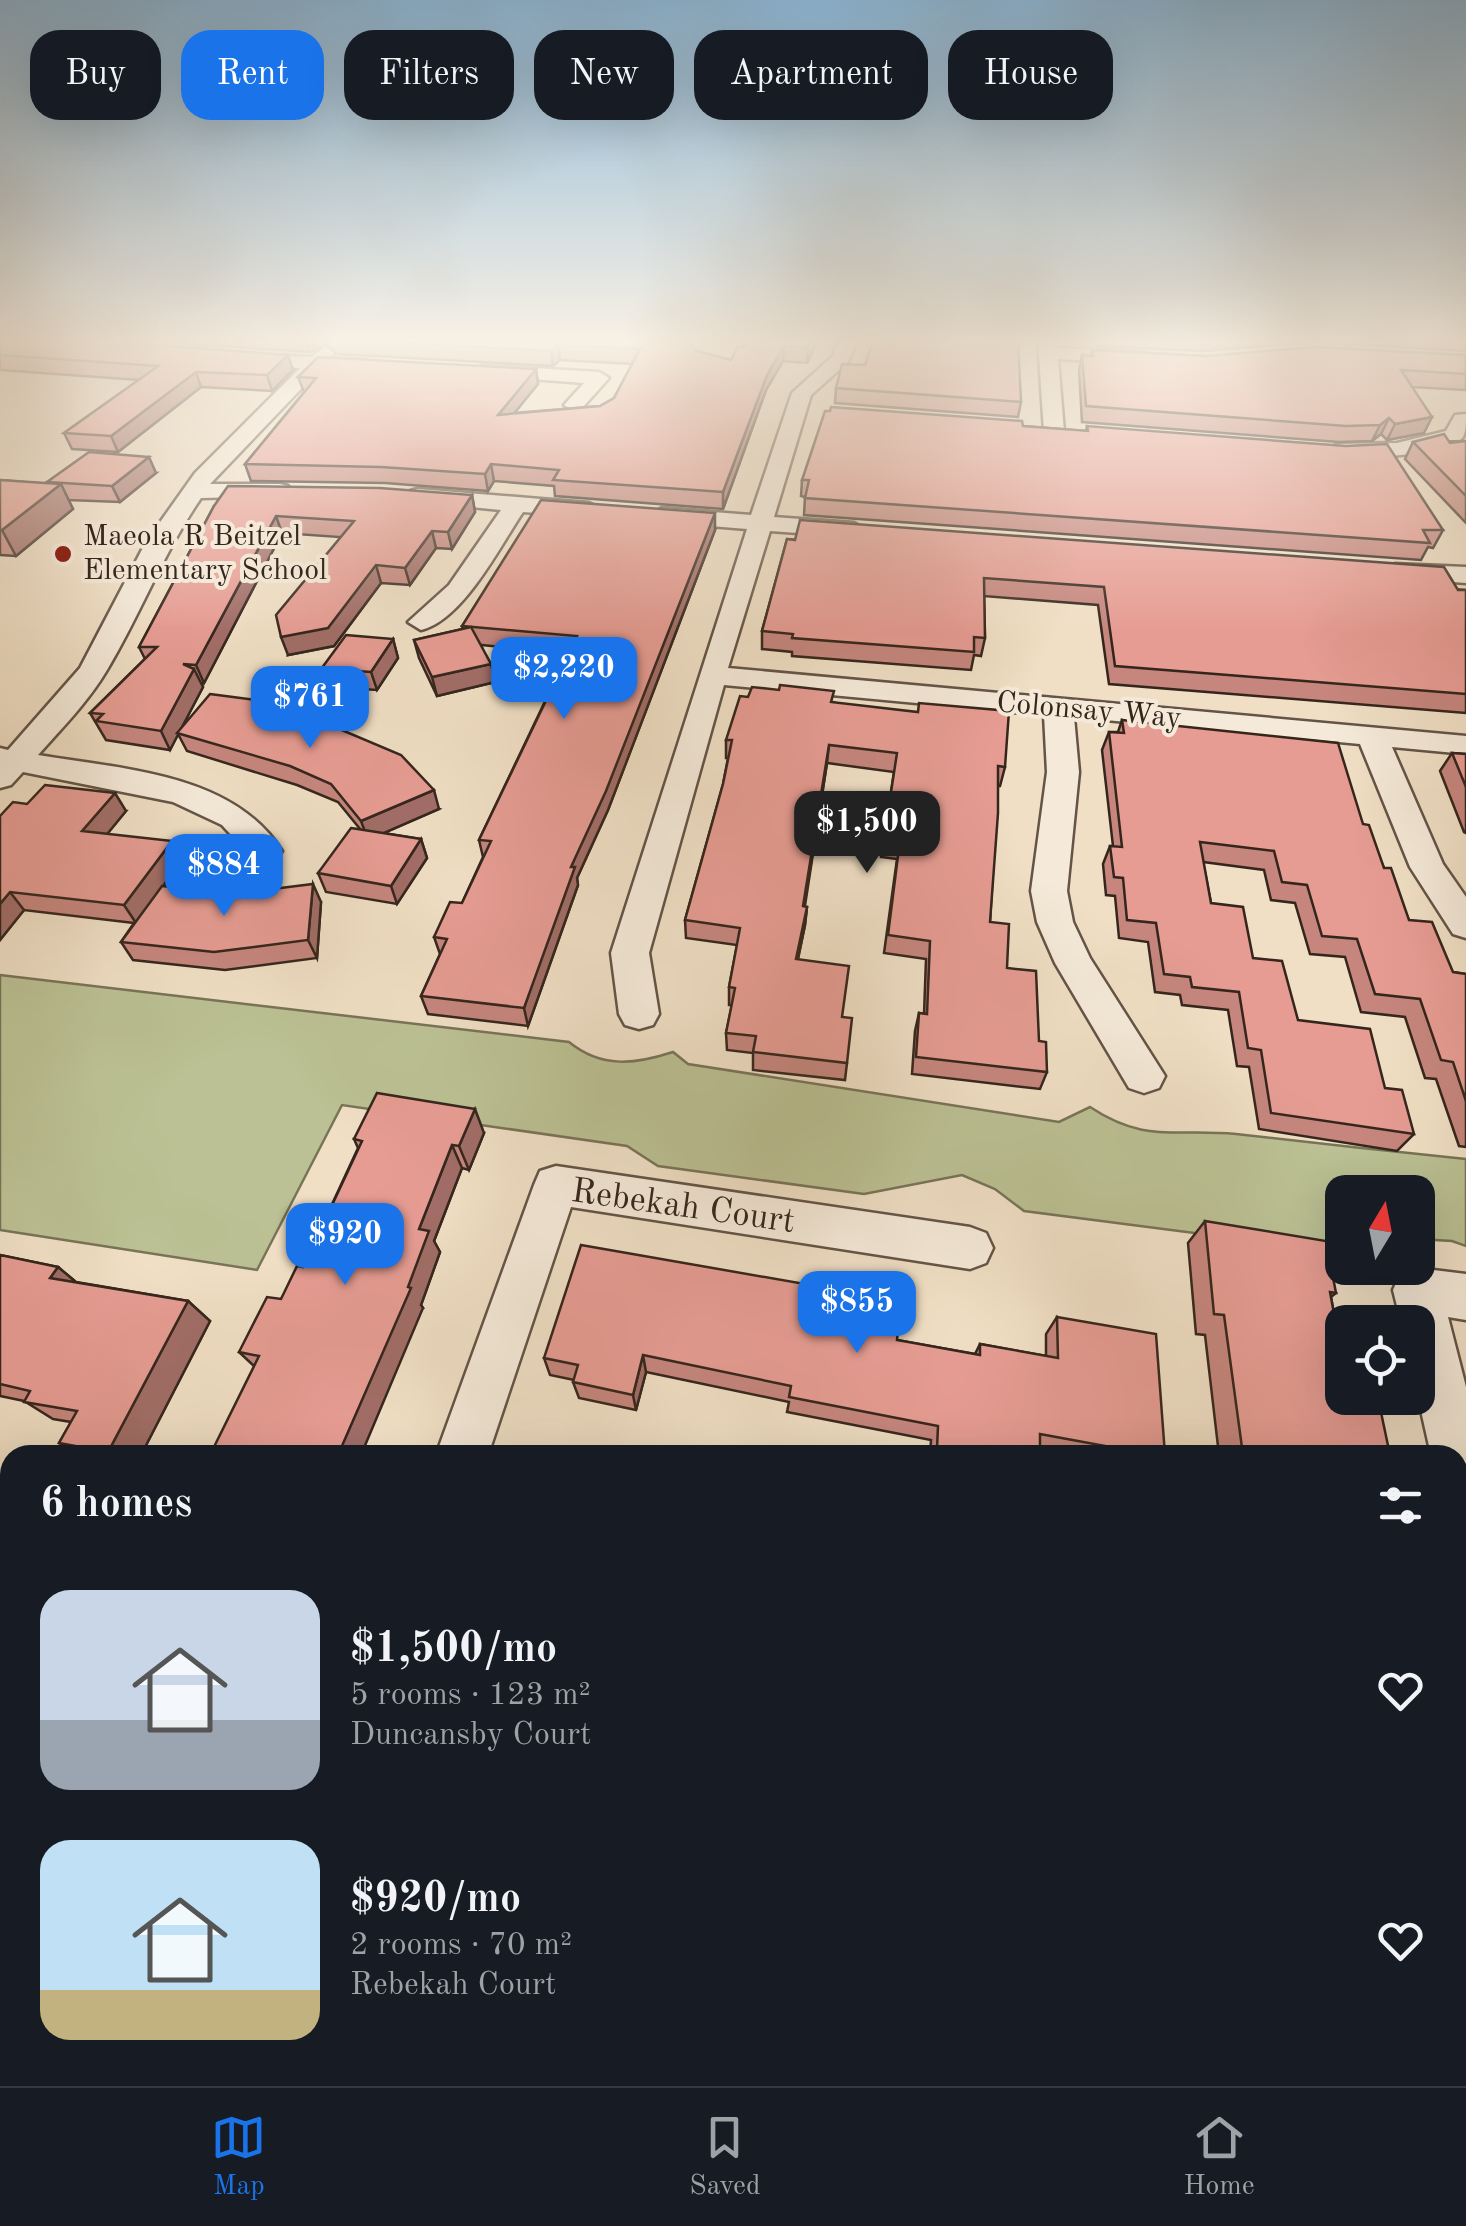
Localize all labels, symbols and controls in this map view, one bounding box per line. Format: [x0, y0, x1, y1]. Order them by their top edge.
chip: Buy [30, 30, 161, 120]
chip: Rent [181, 30, 324, 120]
chip: Filters [344, 30, 514, 120]
chip: New [534, 30, 674, 120]
chip: Apartment [694, 30, 928, 120]
chip: House [948, 30, 1113, 120]
place label: Maeola R Beitzel Elementary School [83, 522, 327, 586]
marker: Maeola R Beitzel Elementary School [52, 543, 74, 565]
pin: $2,220 [483, 637, 645, 722]
text: $2,220 [513, 653, 615, 685]
pin: $761 [251, 666, 369, 751]
text: $761 [273, 682, 347, 714]
street label: Colonsay Way [995, 688, 1183, 734]
pin: $1,500 [786, 791, 948, 876]
text: $1,500 [816, 807, 918, 839]
pin: $884 [165, 834, 283, 919]
text: $884 [187, 850, 261, 882]
street label: Rebekah Court [569, 1174, 797, 1240]
north arrow [1325, 1175, 1435, 1285]
map controls [1325, 1175, 1435, 1415]
pin: $920 [286, 1203, 404, 1288]
text: $920 [308, 1219, 382, 1251]
pin: $855 [798, 1271, 916, 1356]
text: $855 [820, 1287, 894, 1319]
button: locate [1325, 1305, 1435, 1415]
icon: filters [1373, 1478, 1428, 1533]
text: 6 homes [40, 1484, 192, 1526]
text: $1,500/mo [350, 1629, 557, 1671]
icon: home [120, 1630, 240, 1750]
icon: heart [1373, 1663, 1428, 1718]
text: 5 rooms · 123 m² [350, 1680, 591, 1712]
text: Duncansby Court [350, 1720, 591, 1752]
text: $920/mo [350, 1879, 521, 1921]
icon: home [120, 1880, 240, 2000]
icon: heart [1373, 1913, 1428, 1968]
text: 2 rooms · 70 m² [350, 1930, 572, 1962]
text: Rebekah Court [350, 1970, 556, 2002]
tab: Map [211, 2110, 266, 2205]
tab: Saved [689, 2110, 761, 2205]
tab: Home [1183, 2110, 1255, 2205]

